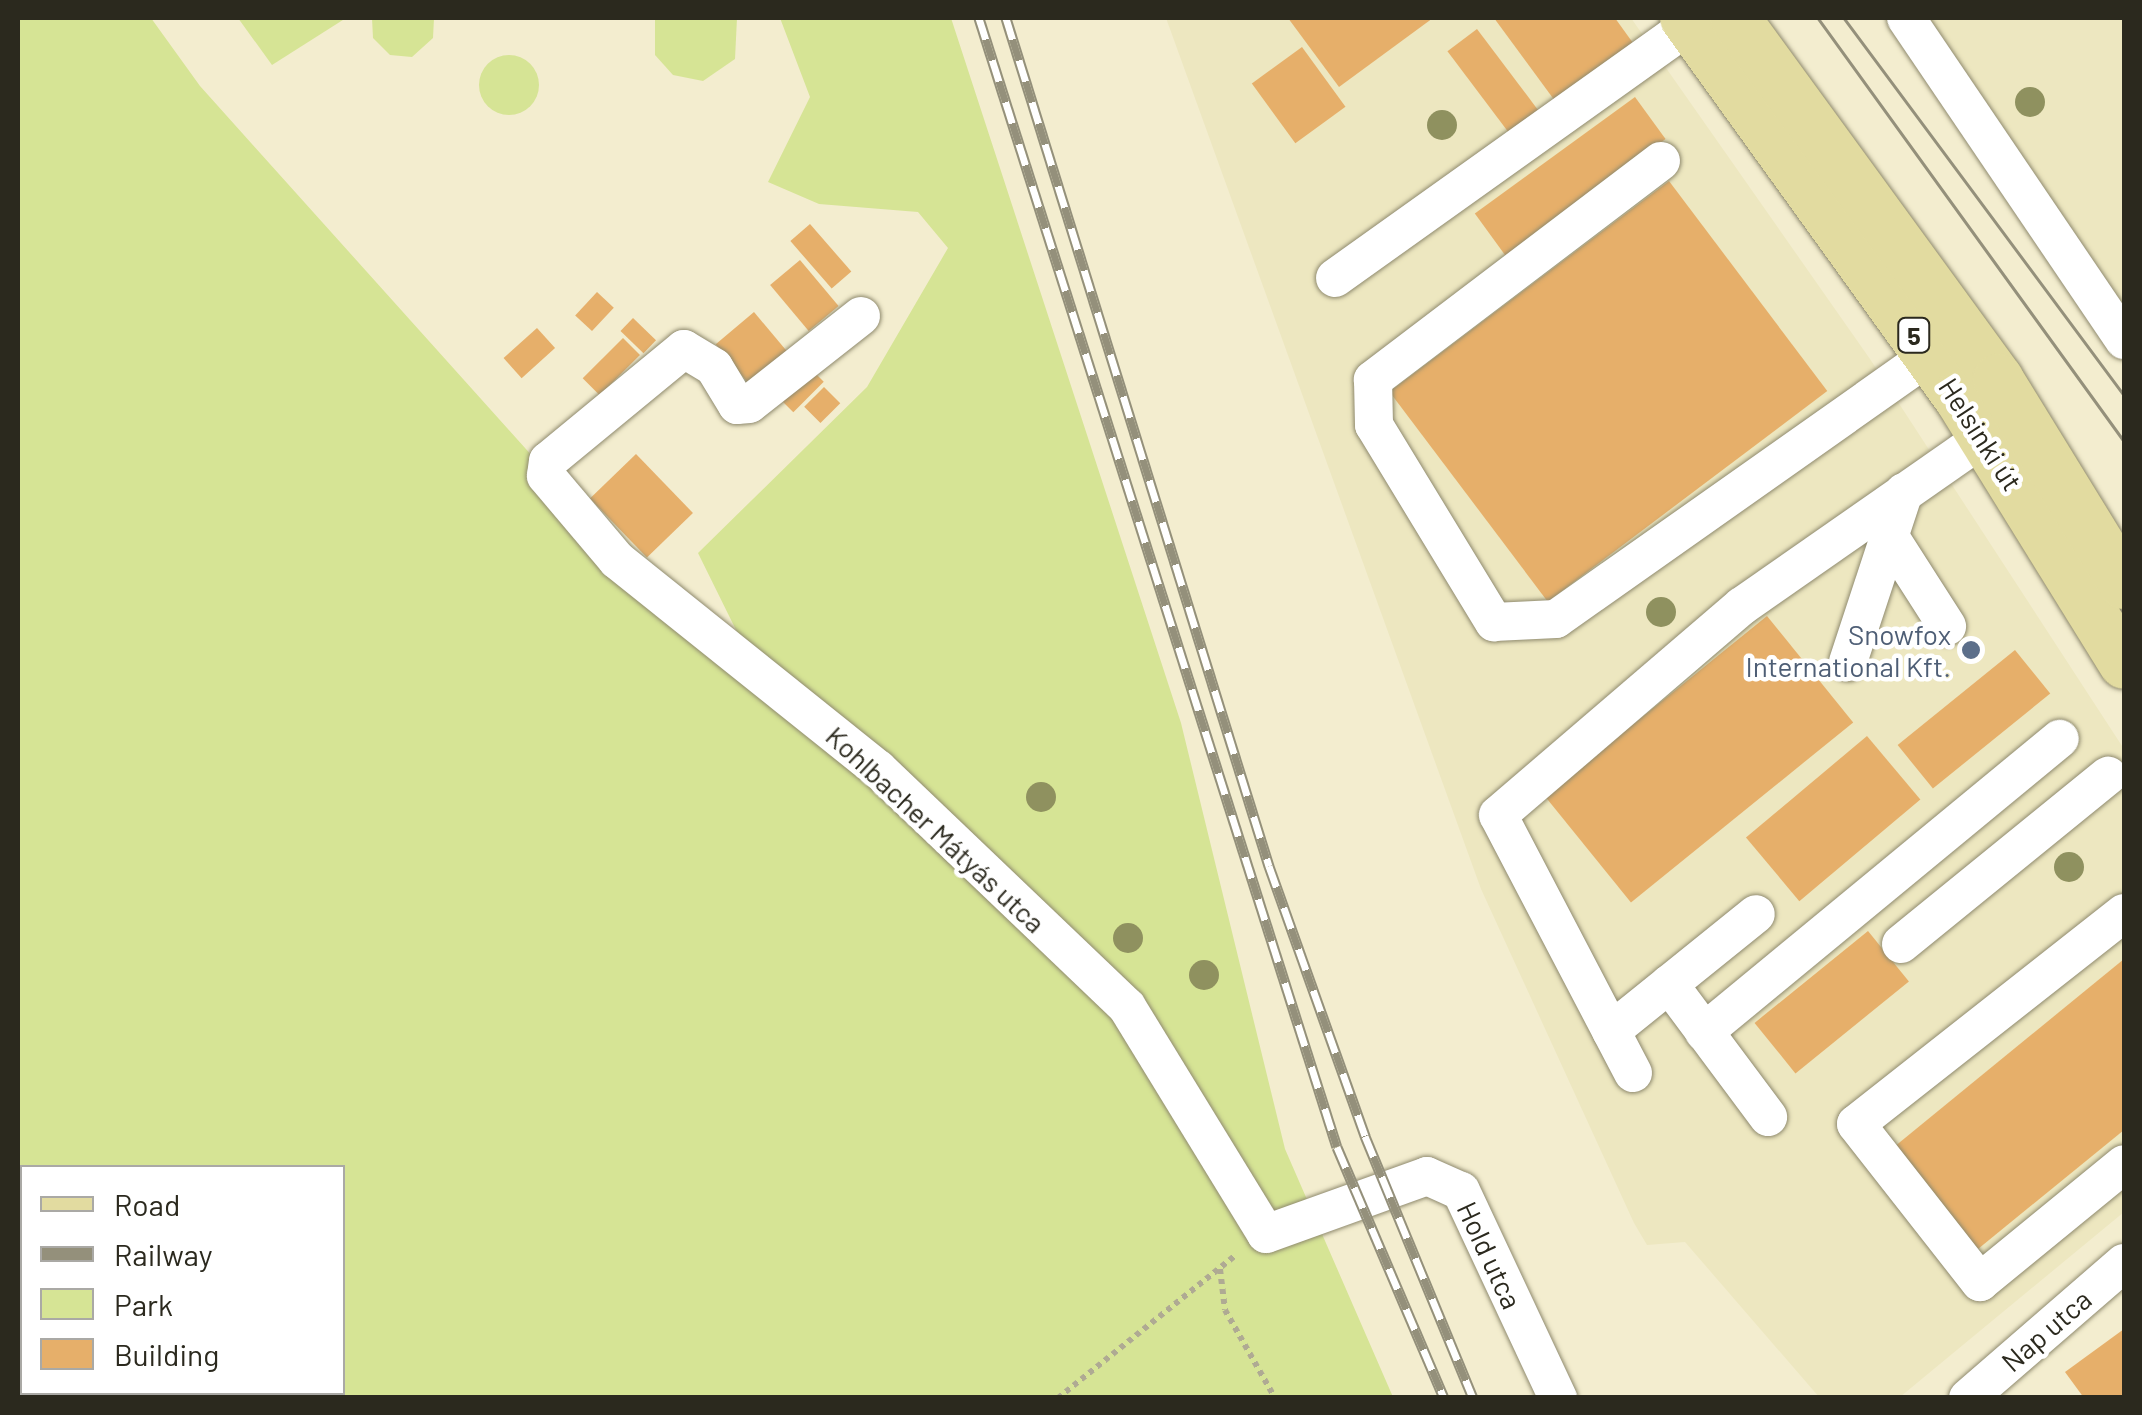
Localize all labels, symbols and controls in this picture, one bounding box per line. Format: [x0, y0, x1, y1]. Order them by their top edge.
road number: 5 [1896, 315, 1932, 355]
street label: Helsinki út [1932, 371, 2030, 497]
place label: Snowfox International Kft. [1745, 617, 1951, 683]
marker: Snowfox International Kft. [1960, 639, 1982, 661]
street label: Kohlbacher Mátyás utca [819, 719, 1053, 939]
legend [20, 1165, 345, 1395]
text: Road [114, 1186, 180, 1222]
street label: Hold utca [1451, 1196, 1529, 1314]
text: Railway [114, 1236, 213, 1272]
street label: Nap utca [1994, 1282, 2098, 1378]
text: Park [114, 1286, 173, 1322]
text: Building [114, 1336, 219, 1372]

